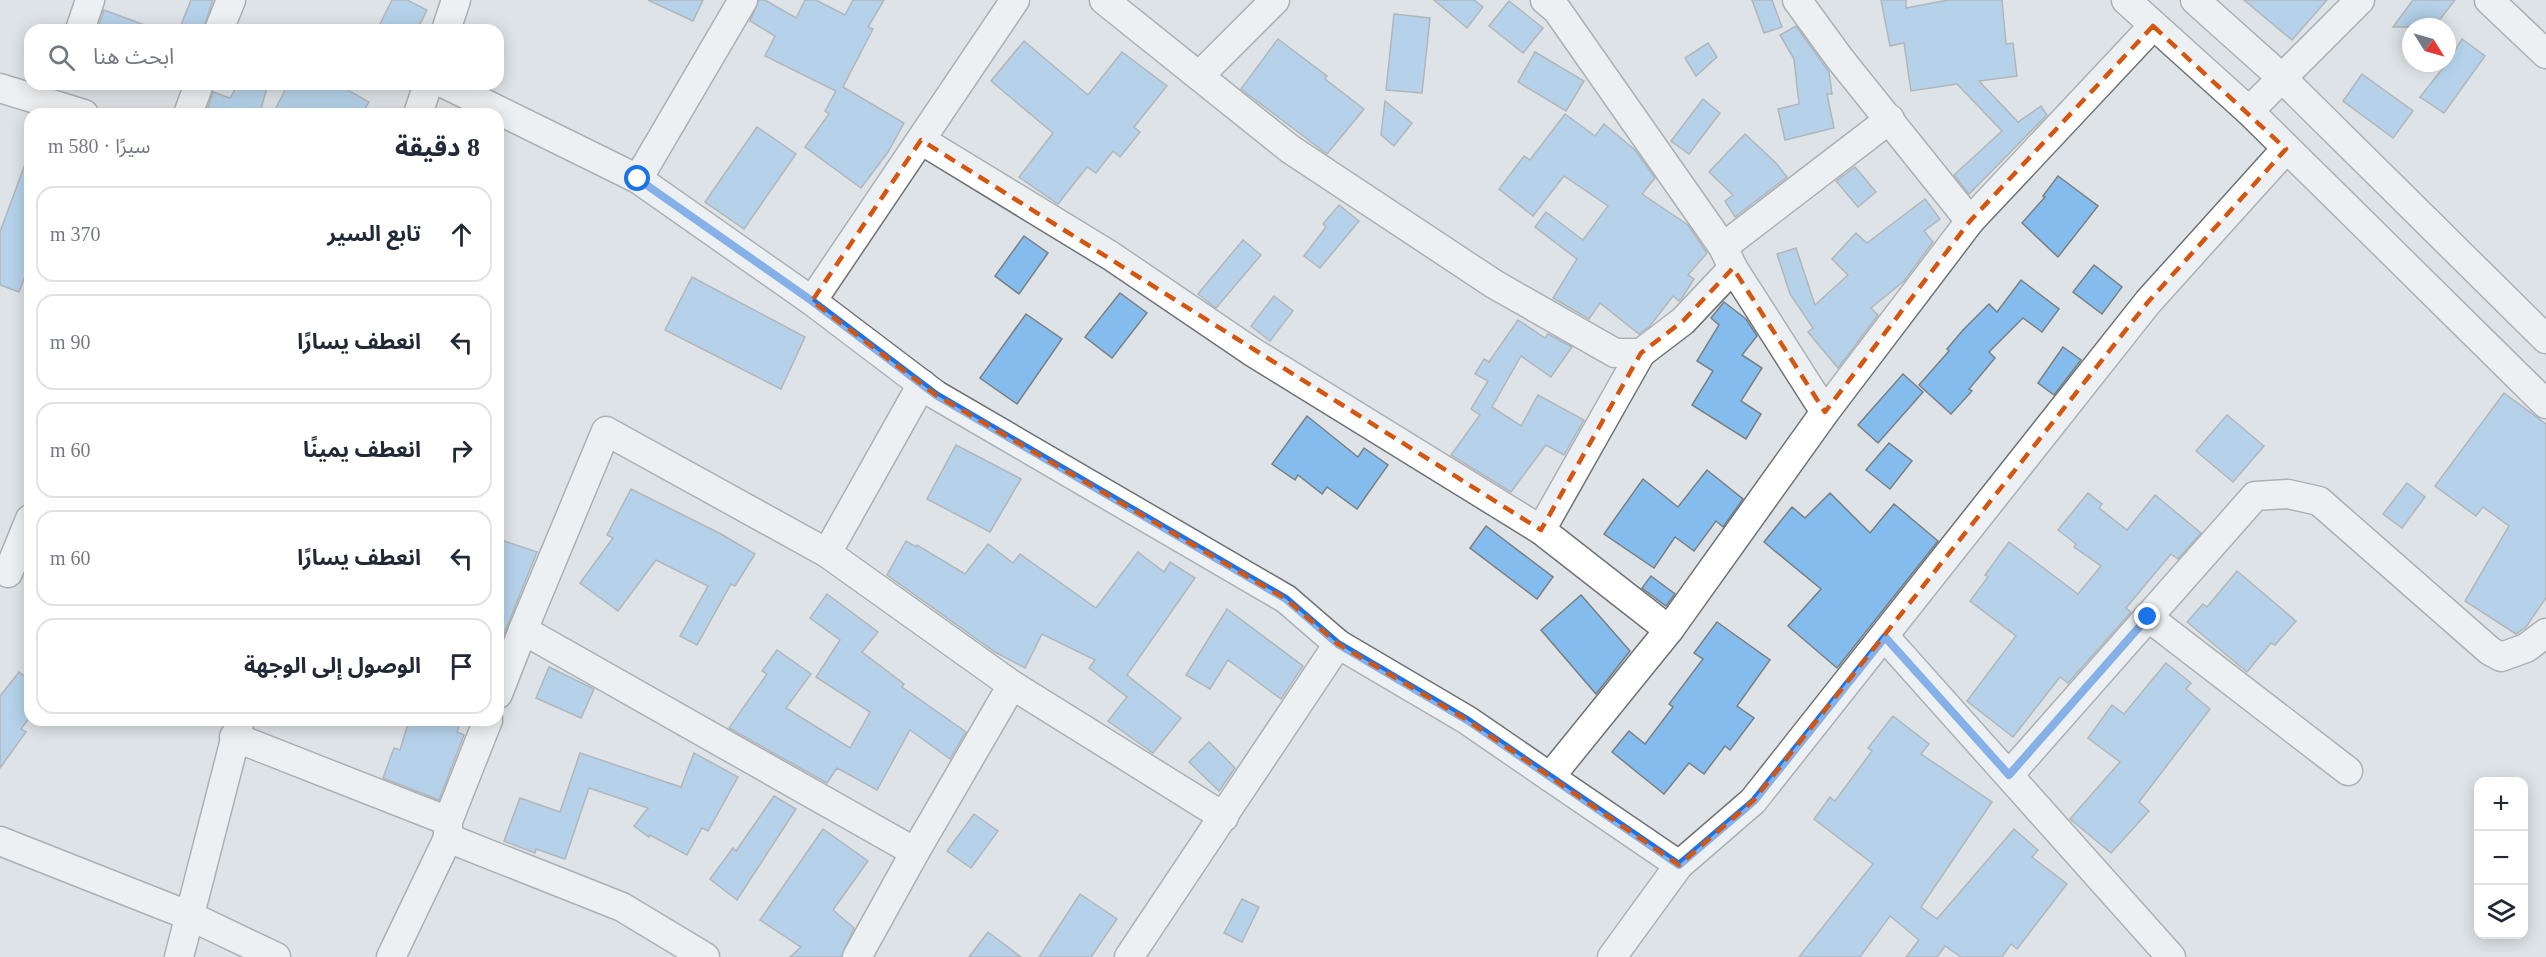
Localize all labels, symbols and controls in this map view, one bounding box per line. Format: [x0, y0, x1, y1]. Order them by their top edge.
north arrow [2402, 18, 2456, 72]
search box [24, 24, 504, 90]
icon: search [45, 41, 78, 74]
text: ابحث هنا [93, 44, 174, 69]
text: 8 دقيقة [395, 133, 480, 162]
text: سيرًا · 580 m [48, 135, 151, 157]
route start [624, 165, 650, 191]
icon: ahead [445, 218, 478, 251]
text: تابع السير [327, 221, 421, 246]
text: 370 m [50, 223, 101, 245]
icon: left [445, 326, 478, 359]
text: انعطف يسارًا [297, 329, 421, 354]
text: 90 m [50, 331, 91, 353]
icon: right [445, 434, 478, 467]
text: انعطف يمينًا [303, 437, 421, 462]
text: 60 m [50, 439, 91, 461]
icon: left [445, 542, 478, 575]
text: انعطف يسارًا [297, 545, 421, 570]
text: 60 m [50, 547, 91, 569]
route end [2134, 603, 2160, 629]
icon: arrive [445, 650, 478, 683]
text: الوصول إلى الوجهة [244, 653, 421, 678]
map controls [2474, 777, 2528, 939]
button: + [2474, 777, 2528, 831]
button: − [2474, 831, 2528, 885]
button: layers [2474, 885, 2528, 939]

